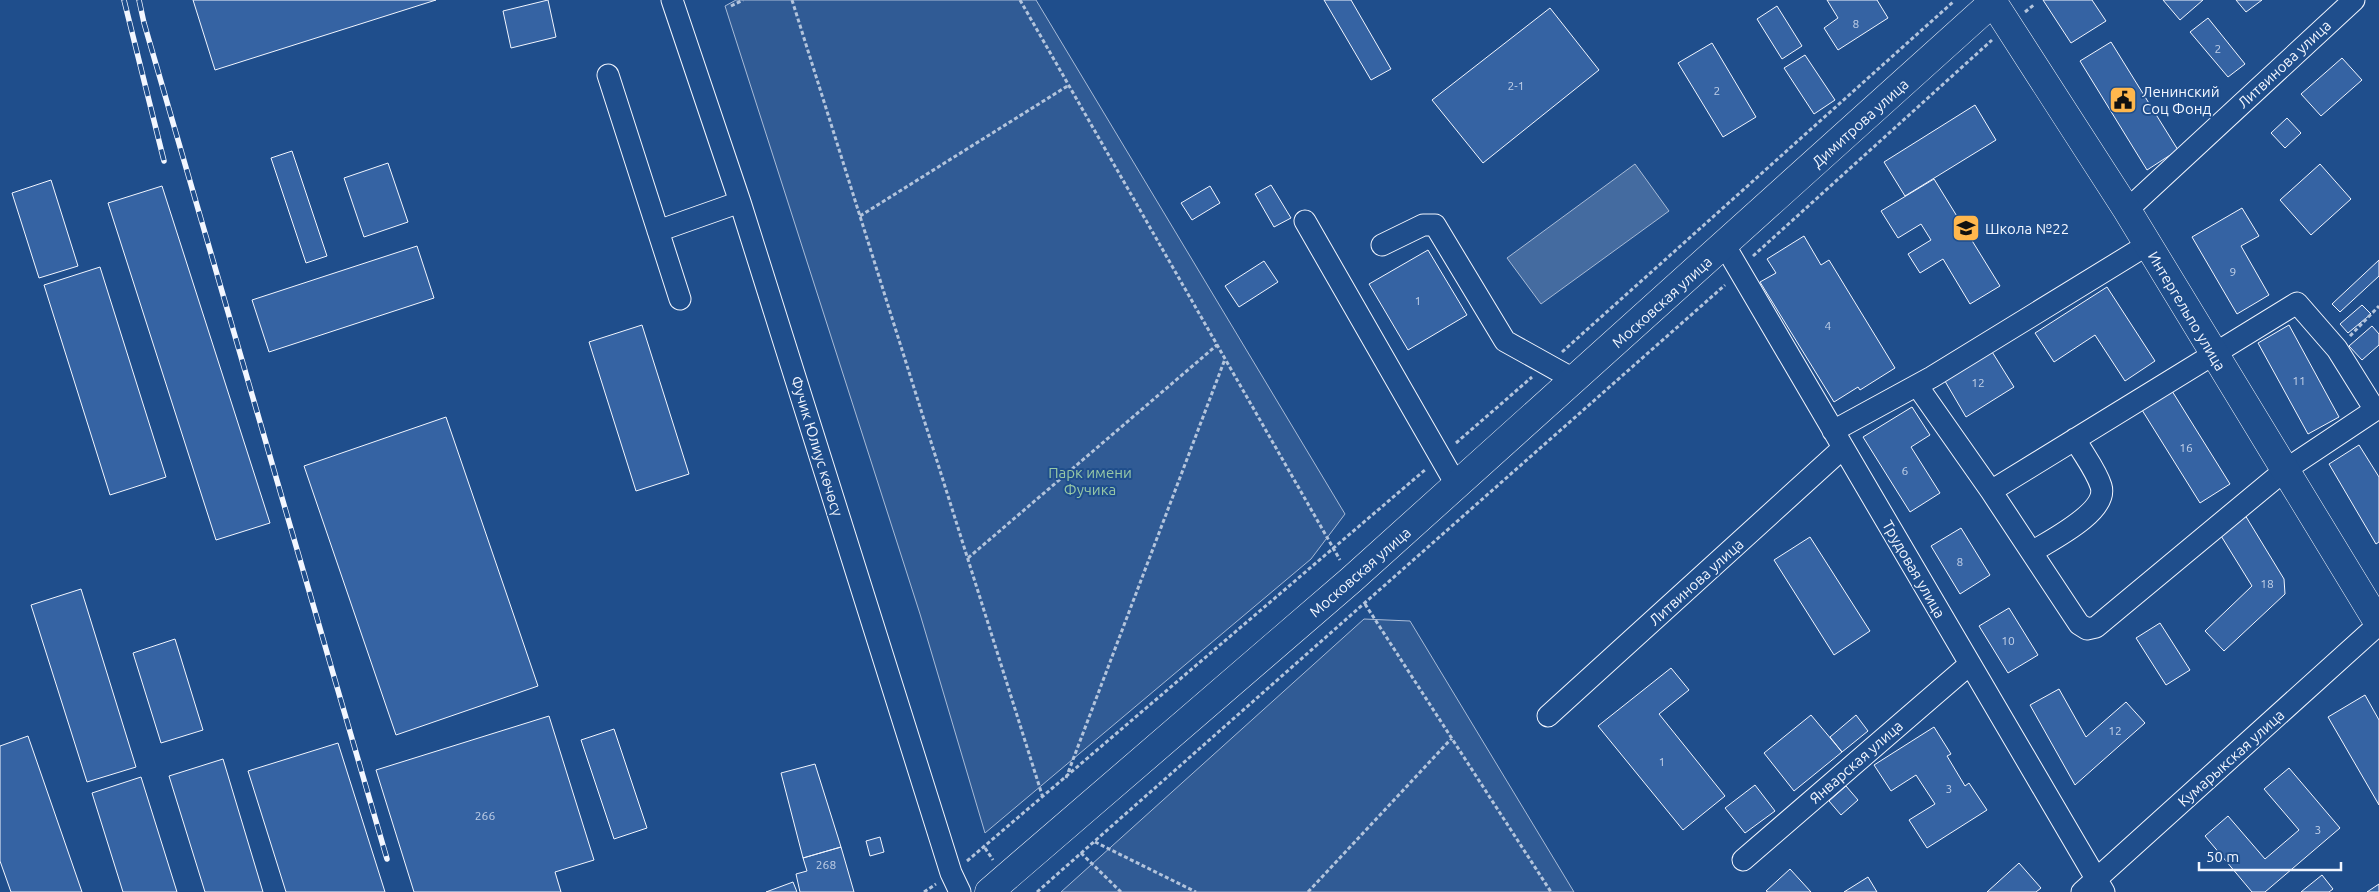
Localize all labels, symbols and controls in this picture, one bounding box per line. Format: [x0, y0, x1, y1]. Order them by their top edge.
street label: Литвинова улица [2234, 16, 2334, 112]
house number: 8 [1853, 17, 1860, 30]
house number: 2 [2215, 42, 2221, 55]
street label: Димитрова улица [1808, 75, 1912, 171]
house number: 2-1 [1507, 79, 1525, 92]
place label: Ленинский Соц Фонд [2142, 83, 2220, 117]
house number: 2 [1714, 84, 1720, 97]
public building icon: Ленинский Соц Фонд [2108, 85, 2138, 115]
school or university icon: Школа №22 [1951, 213, 1981, 243]
place label: Школа №22 [1985, 220, 2069, 237]
street label: Интергельпо улица [2145, 248, 2229, 374]
street label: Московская улица [1609, 253, 1715, 351]
house number: 9 [2230, 265, 2236, 278]
house number: 1 [1415, 294, 1421, 307]
house number: 4 [1825, 319, 1832, 332]
street label: Фучик Юлиус көчөсү [788, 374, 847, 519]
house number: 11 [2292, 374, 2306, 387]
house number: 12 [1971, 376, 1985, 389]
house number: 16 [2179, 441, 2193, 454]
park label: Парк имени Фучика [1048, 464, 1132, 498]
house number: 6 [1902, 464, 1909, 477]
street label: Трудовая улица [1879, 517, 1949, 621]
street label: Московская улица [1306, 524, 1414, 620]
street label: Литвинова улица [1645, 535, 1747, 629]
house number: 8 [1957, 555, 1964, 568]
house number: 18 [2260, 577, 2274, 590]
house number: 10 [2001, 634, 2015, 647]
street label: Кумарыкская улица [2174, 706, 2288, 810]
street label: Январская улица [1806, 717, 1906, 807]
house number: 12 [2108, 724, 2122, 737]
house number: 1 [1659, 755, 1665, 768]
house number: 3 [1946, 782, 1952, 795]
house number: 266 [475, 809, 495, 822]
house number: 3 [2315, 823, 2321, 836]
scale bar [2199, 840, 2342, 872]
text: 50 m [2206, 848, 2239, 865]
house number: 268 [816, 858, 836, 871]

